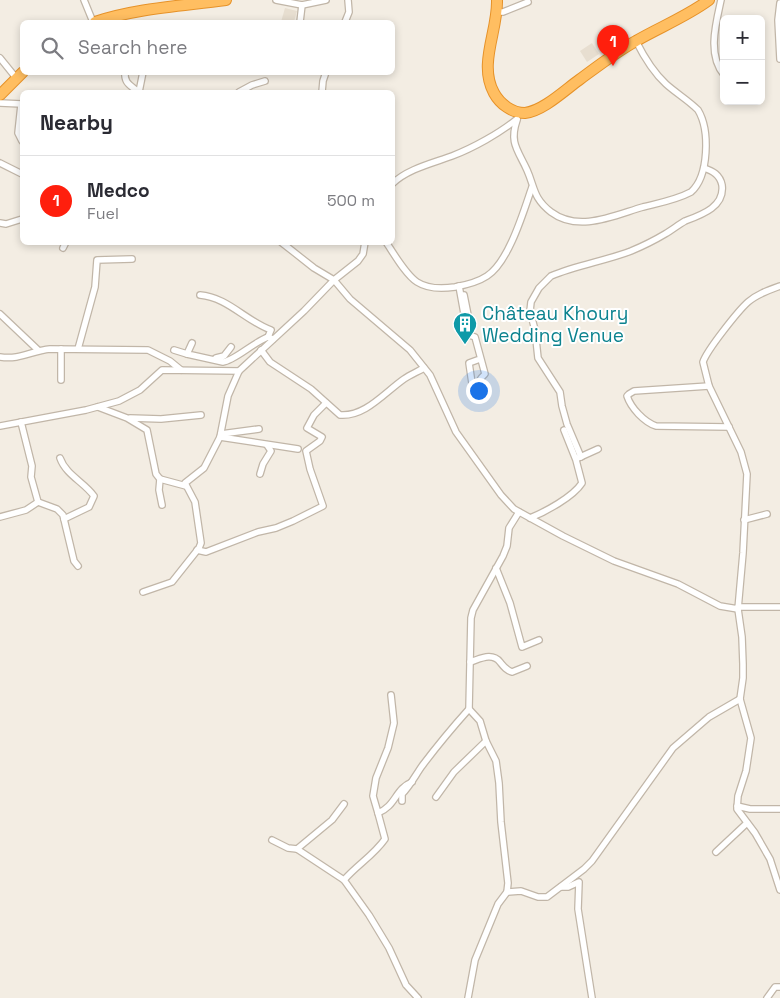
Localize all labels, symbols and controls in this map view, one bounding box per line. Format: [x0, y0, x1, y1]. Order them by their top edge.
map controls [720, 15, 765, 105]
button: + [720, 15, 765, 60]
search box [20, 20, 395, 75]
pin: 1 [597, 25, 629, 66]
icon: search [38, 34, 66, 62]
text: Search here [78, 35, 188, 60]
button: − [720, 60, 765, 105]
text: Nearby [40, 109, 113, 136]
text: Medco [87, 178, 150, 203]
text: 1 [52, 190, 60, 211]
text: 500 m [327, 190, 375, 211]
text: Fuel [87, 203, 119, 224]
place label: Château Khoury Wedding Venue [482, 301, 628, 348]
building icon: Château Khoury Wedding Venue [452, 311, 478, 345]
your location [466, 378, 492, 404]

